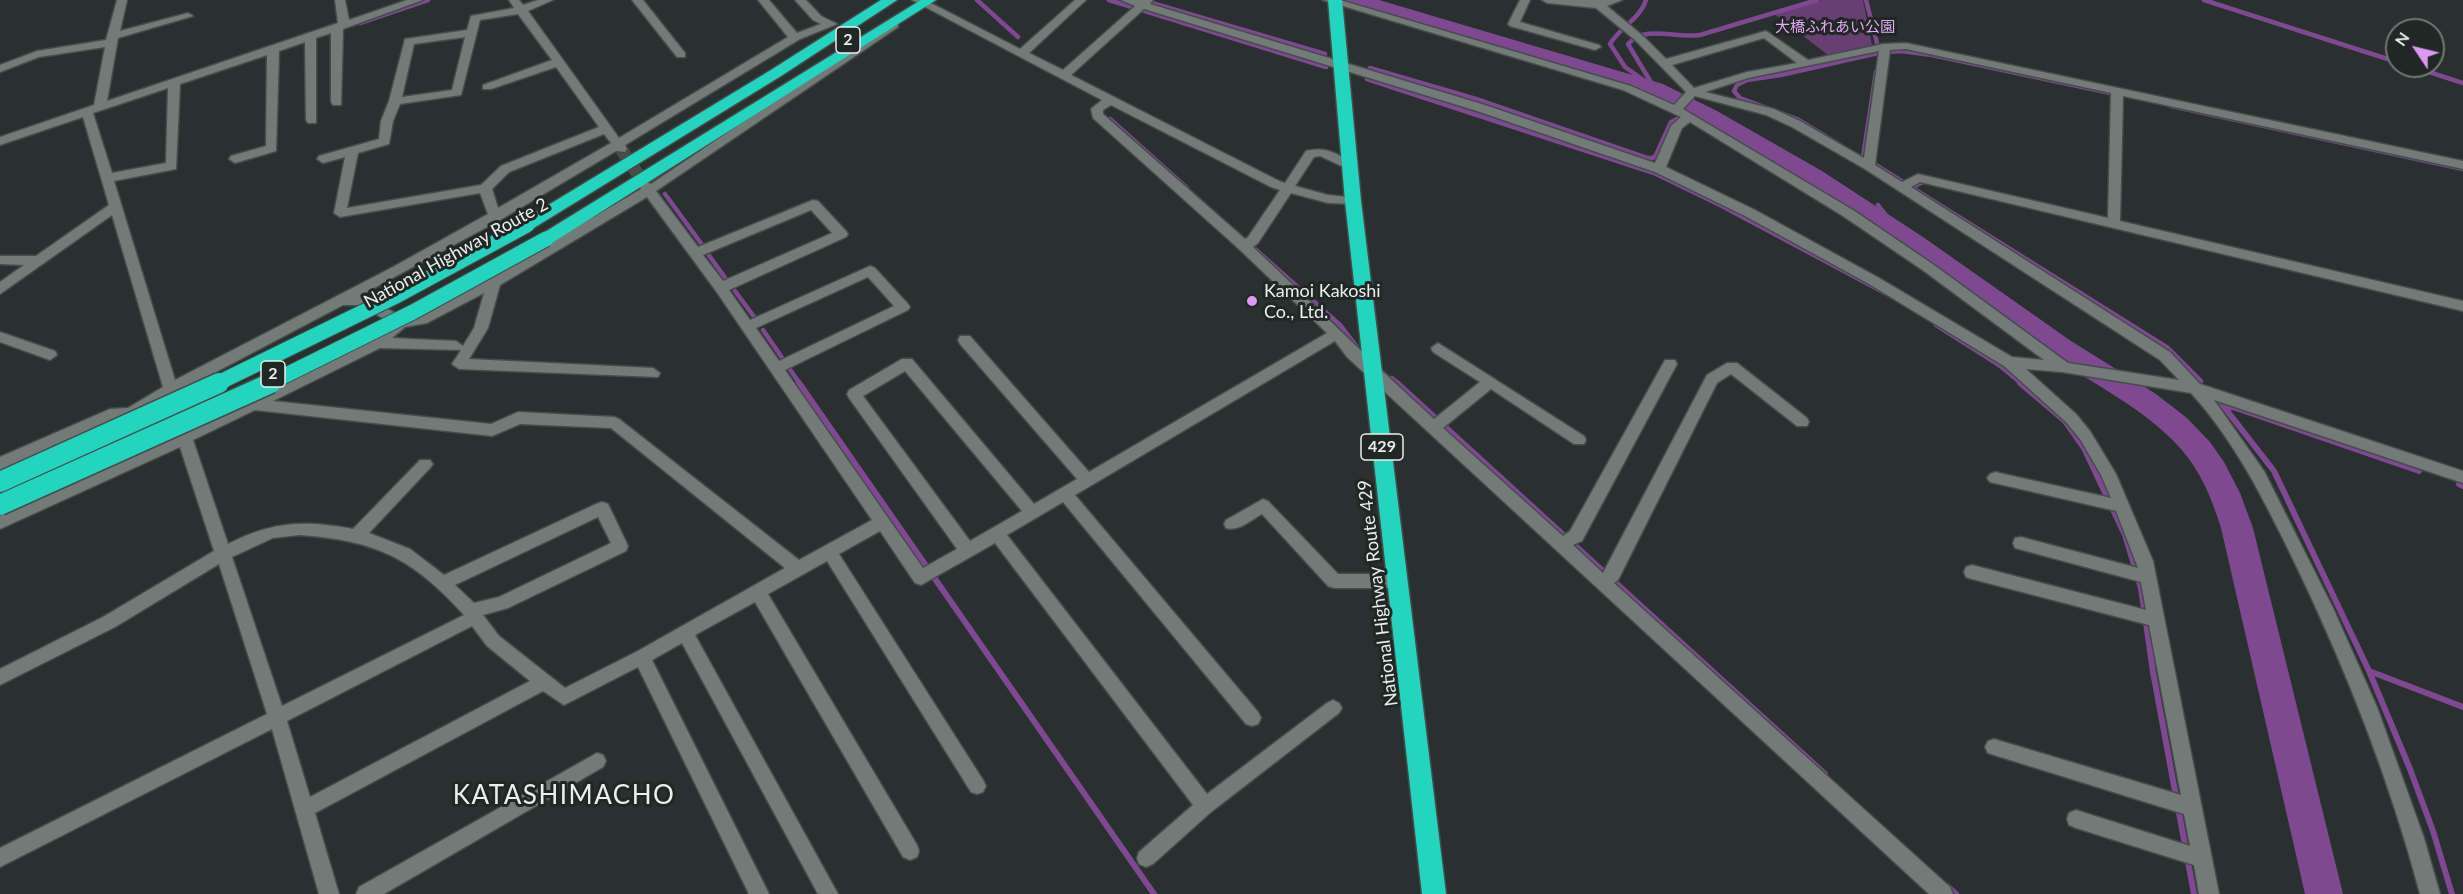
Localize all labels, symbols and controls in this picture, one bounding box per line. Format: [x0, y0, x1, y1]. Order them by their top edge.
park label: 大橋ふれあい公園 [1775, 18, 1895, 36]
north arrow [2385, 18, 2445, 78]
road number: 2 [836, 27, 860, 53]
text: N [2390, 28, 2413, 49]
street label: National Highway Route 2 [360, 193, 552, 313]
place label: Kamoi Kakoshi Co., Ltd. [1264, 280, 1381, 322]
marker: Kamoi Kakoshi Co., Ltd. [1245, 294, 1259, 308]
road number: 2 [261, 361, 285, 387]
road number: 429 [1361, 434, 1403, 460]
street label: National Highway Route 429 [1353, 478, 1403, 708]
district label: KATASHIMACHO [453, 780, 675, 812]

